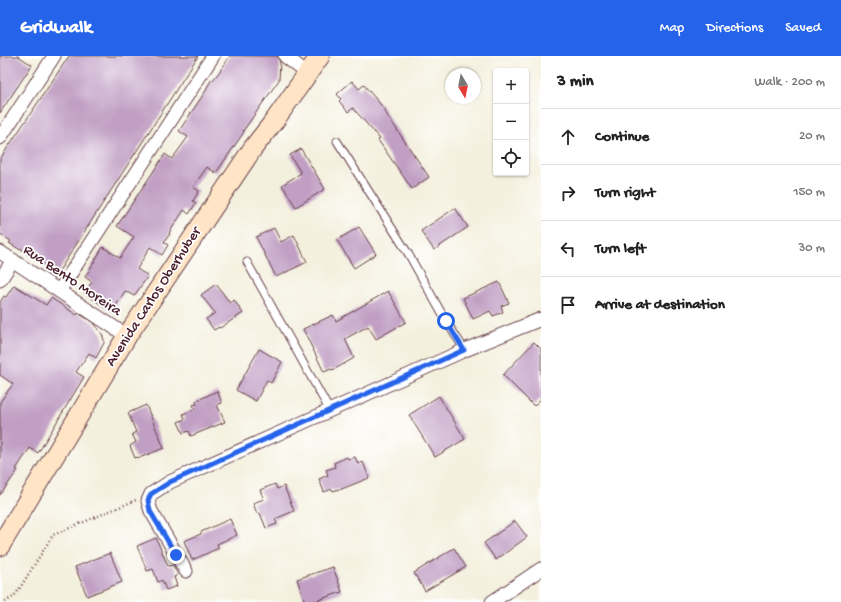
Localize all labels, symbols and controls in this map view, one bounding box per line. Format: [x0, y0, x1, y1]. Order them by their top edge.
text: Gridwalk [20, 17, 92, 40]
text: Map [660, 20, 684, 37]
text: Directions [706, 20, 763, 37]
text: Saved [785, 20, 821, 37]
north arrow [445, 68, 481, 104]
map controls [493, 68, 529, 176]
button: + [493, 68, 529, 104]
text: 3 min [557, 72, 594, 92]
text: Walk · 200 m [754, 75, 825, 90]
button: − [493, 104, 529, 140]
icon: ahead [557, 126, 579, 148]
text: Continue [595, 128, 649, 146]
text: 20 m [799, 129, 825, 144]
button: locate [493, 140, 529, 176]
icon: right [557, 182, 579, 204]
text: Turn right [595, 184, 655, 202]
text: 150 m [793, 185, 825, 200]
street label: Avenida Carlos Oberhuber [102, 223, 207, 370]
icon: left [557, 238, 579, 260]
text: Turn left [595, 240, 646, 258]
street label: Rua Bento Moreira [19, 241, 125, 321]
text: 30 m [799, 241, 825, 256]
icon: arrive [557, 294, 579, 316]
text: Arrive at destination [595, 296, 725, 314]
route start [437, 312, 455, 330]
route end [167, 546, 185, 564]

